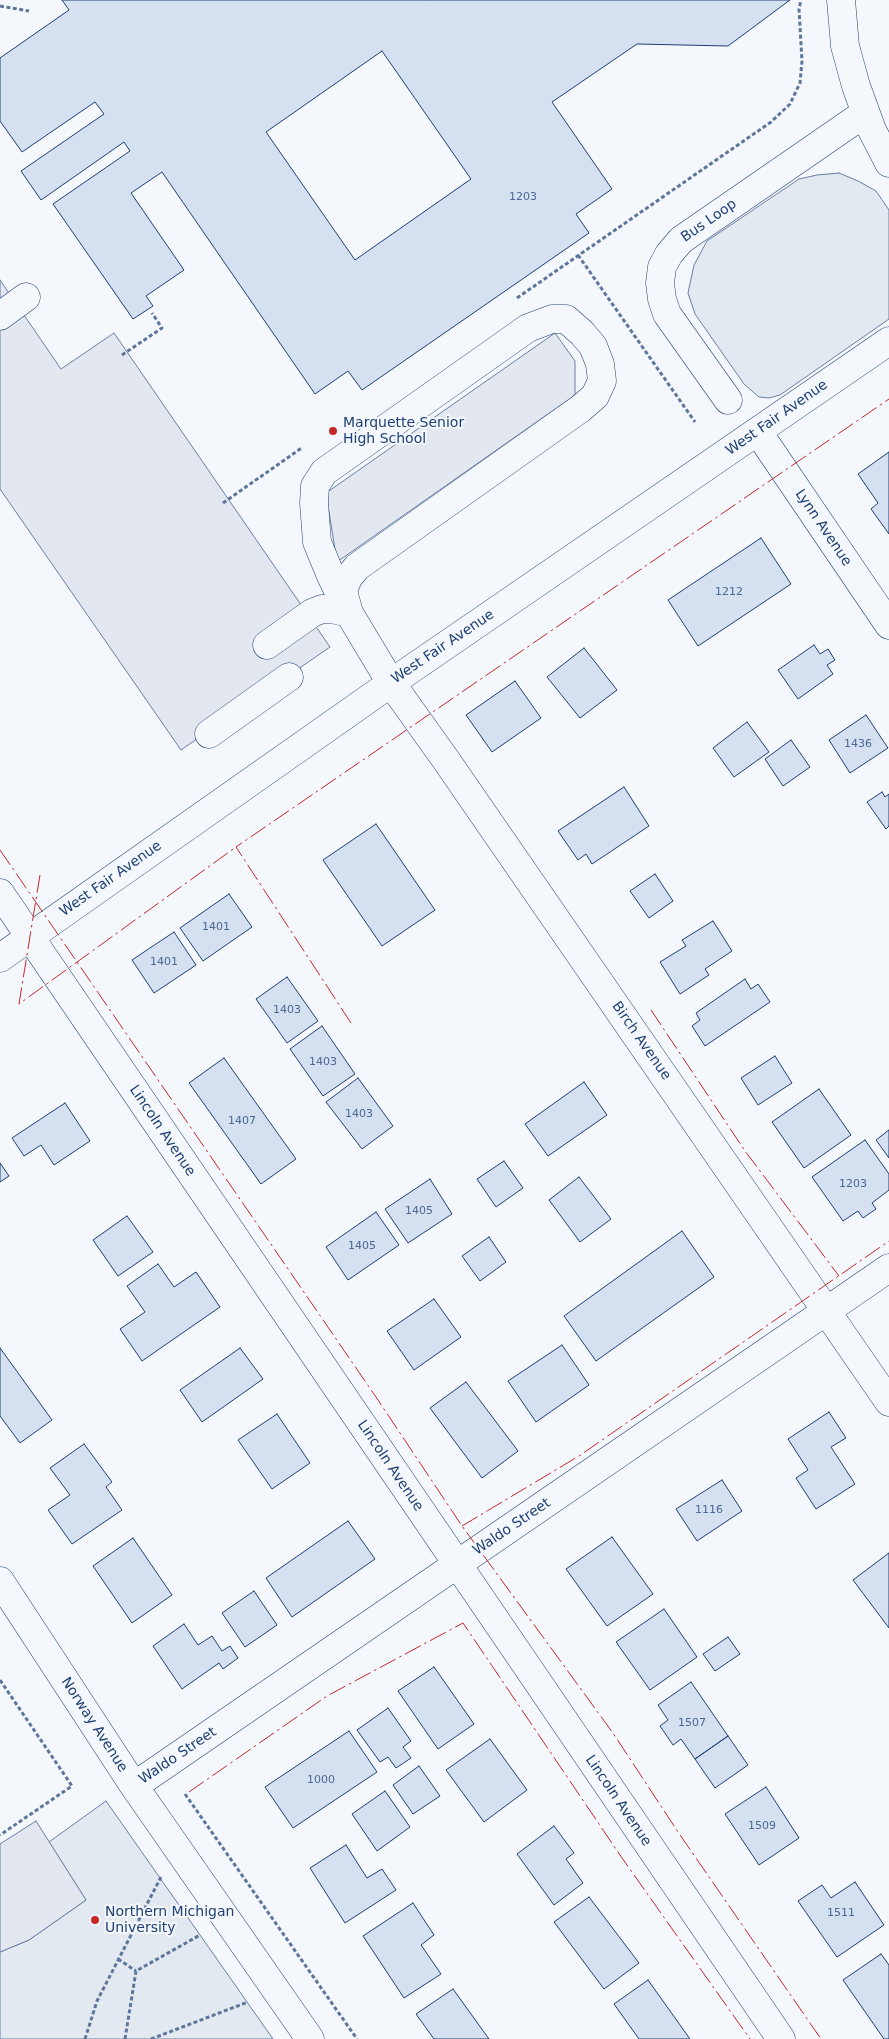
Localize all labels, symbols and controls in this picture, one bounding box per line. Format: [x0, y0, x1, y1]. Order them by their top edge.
house number: 1203 [509, 190, 537, 204]
street label: Bus Loop [678, 196, 740, 246]
street label: West Fair Avenue [723, 377, 831, 459]
place label: Marquette Senior High School [343, 415, 464, 448]
marker: Marquette Senior High School [327, 425, 339, 437]
street label: Lynn Avenue [791, 486, 855, 570]
house number: 1212 [715, 585, 743, 599]
street label: West Fair Avenue [388, 606, 498, 688]
house number: 1436 [844, 737, 872, 751]
street label: West Fair Avenue [57, 838, 165, 920]
house number: 1401 [202, 920, 230, 934]
house number: 1401 [150, 955, 178, 969]
street label: Birch Avenue [608, 999, 674, 1083]
house number: 1403 [273, 1003, 301, 1017]
house number: 1403 [309, 1055, 337, 1069]
street label: Lincoln Avenue [125, 1082, 199, 1180]
house number: 1403 [345, 1107, 373, 1121]
house number: 1407 [228, 1114, 256, 1128]
house number: 1203 [839, 1177, 867, 1191]
house number: 1405 [405, 1204, 433, 1218]
house number: 1405 [348, 1239, 376, 1253]
street label: Lincoln Avenue [353, 1417, 427, 1515]
street label: Waldo Street [470, 1495, 554, 1559]
house number: 1116 [695, 1503, 723, 1517]
street label: Norway Avenue [57, 1674, 131, 1776]
house number: 1507 [678, 1716, 706, 1730]
street label: Waldo Street [136, 1724, 220, 1788]
street label: Lincoln Avenue [581, 1752, 655, 1850]
house number: 1000 [307, 1773, 335, 1787]
house number: 1509 [748, 1819, 776, 1833]
place label: Northern Michigan University [105, 1904, 234, 1936]
house number: 1511 [827, 1906, 855, 1920]
marker: Northern Michigan University [89, 1914, 101, 1926]

